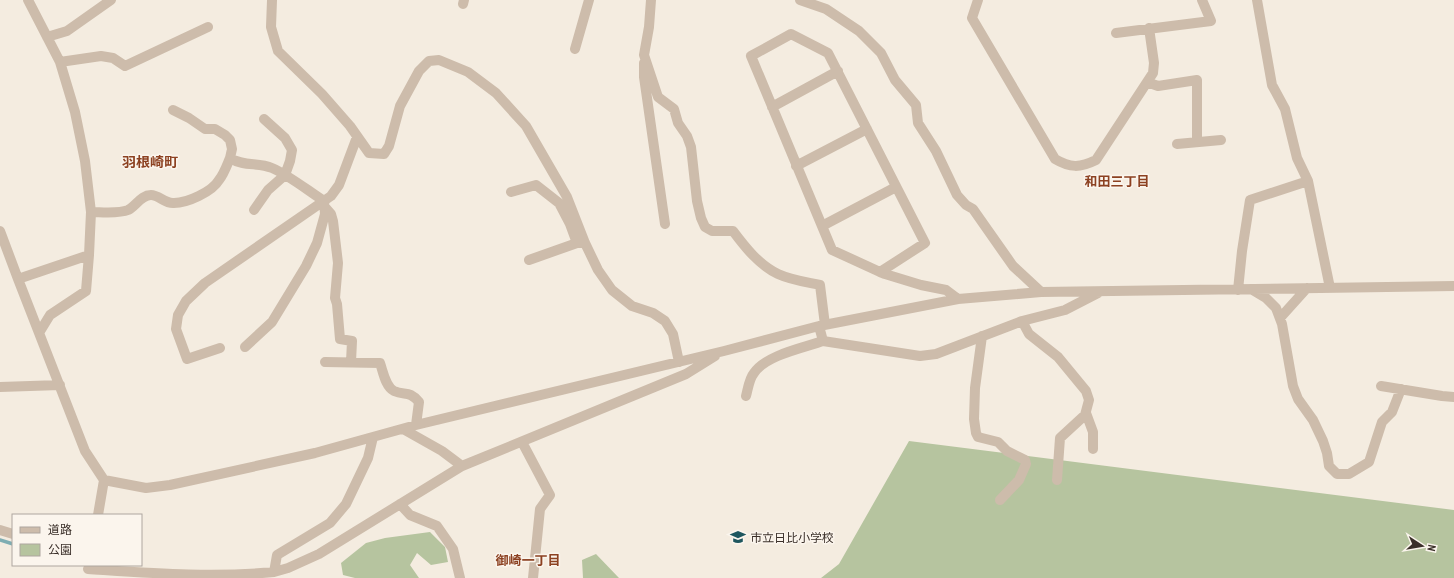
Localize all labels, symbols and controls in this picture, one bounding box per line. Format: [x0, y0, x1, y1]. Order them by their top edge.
district label: 羽根崎町 [122, 153, 178, 171]
district label: 和田三丁目 [1084, 173, 1150, 190]
legend [12, 514, 142, 566]
text: 道路 [48, 522, 72, 537]
north arrow [1402, 526, 1442, 566]
school or university icon: 市立日比小学校 [729, 528, 747, 546]
place label: 市立日比小学校 [750, 530, 834, 545]
text: 公園 [48, 542, 72, 557]
text: N [1424, 544, 1439, 552]
district label: 御崎一丁目 [495, 552, 561, 569]

